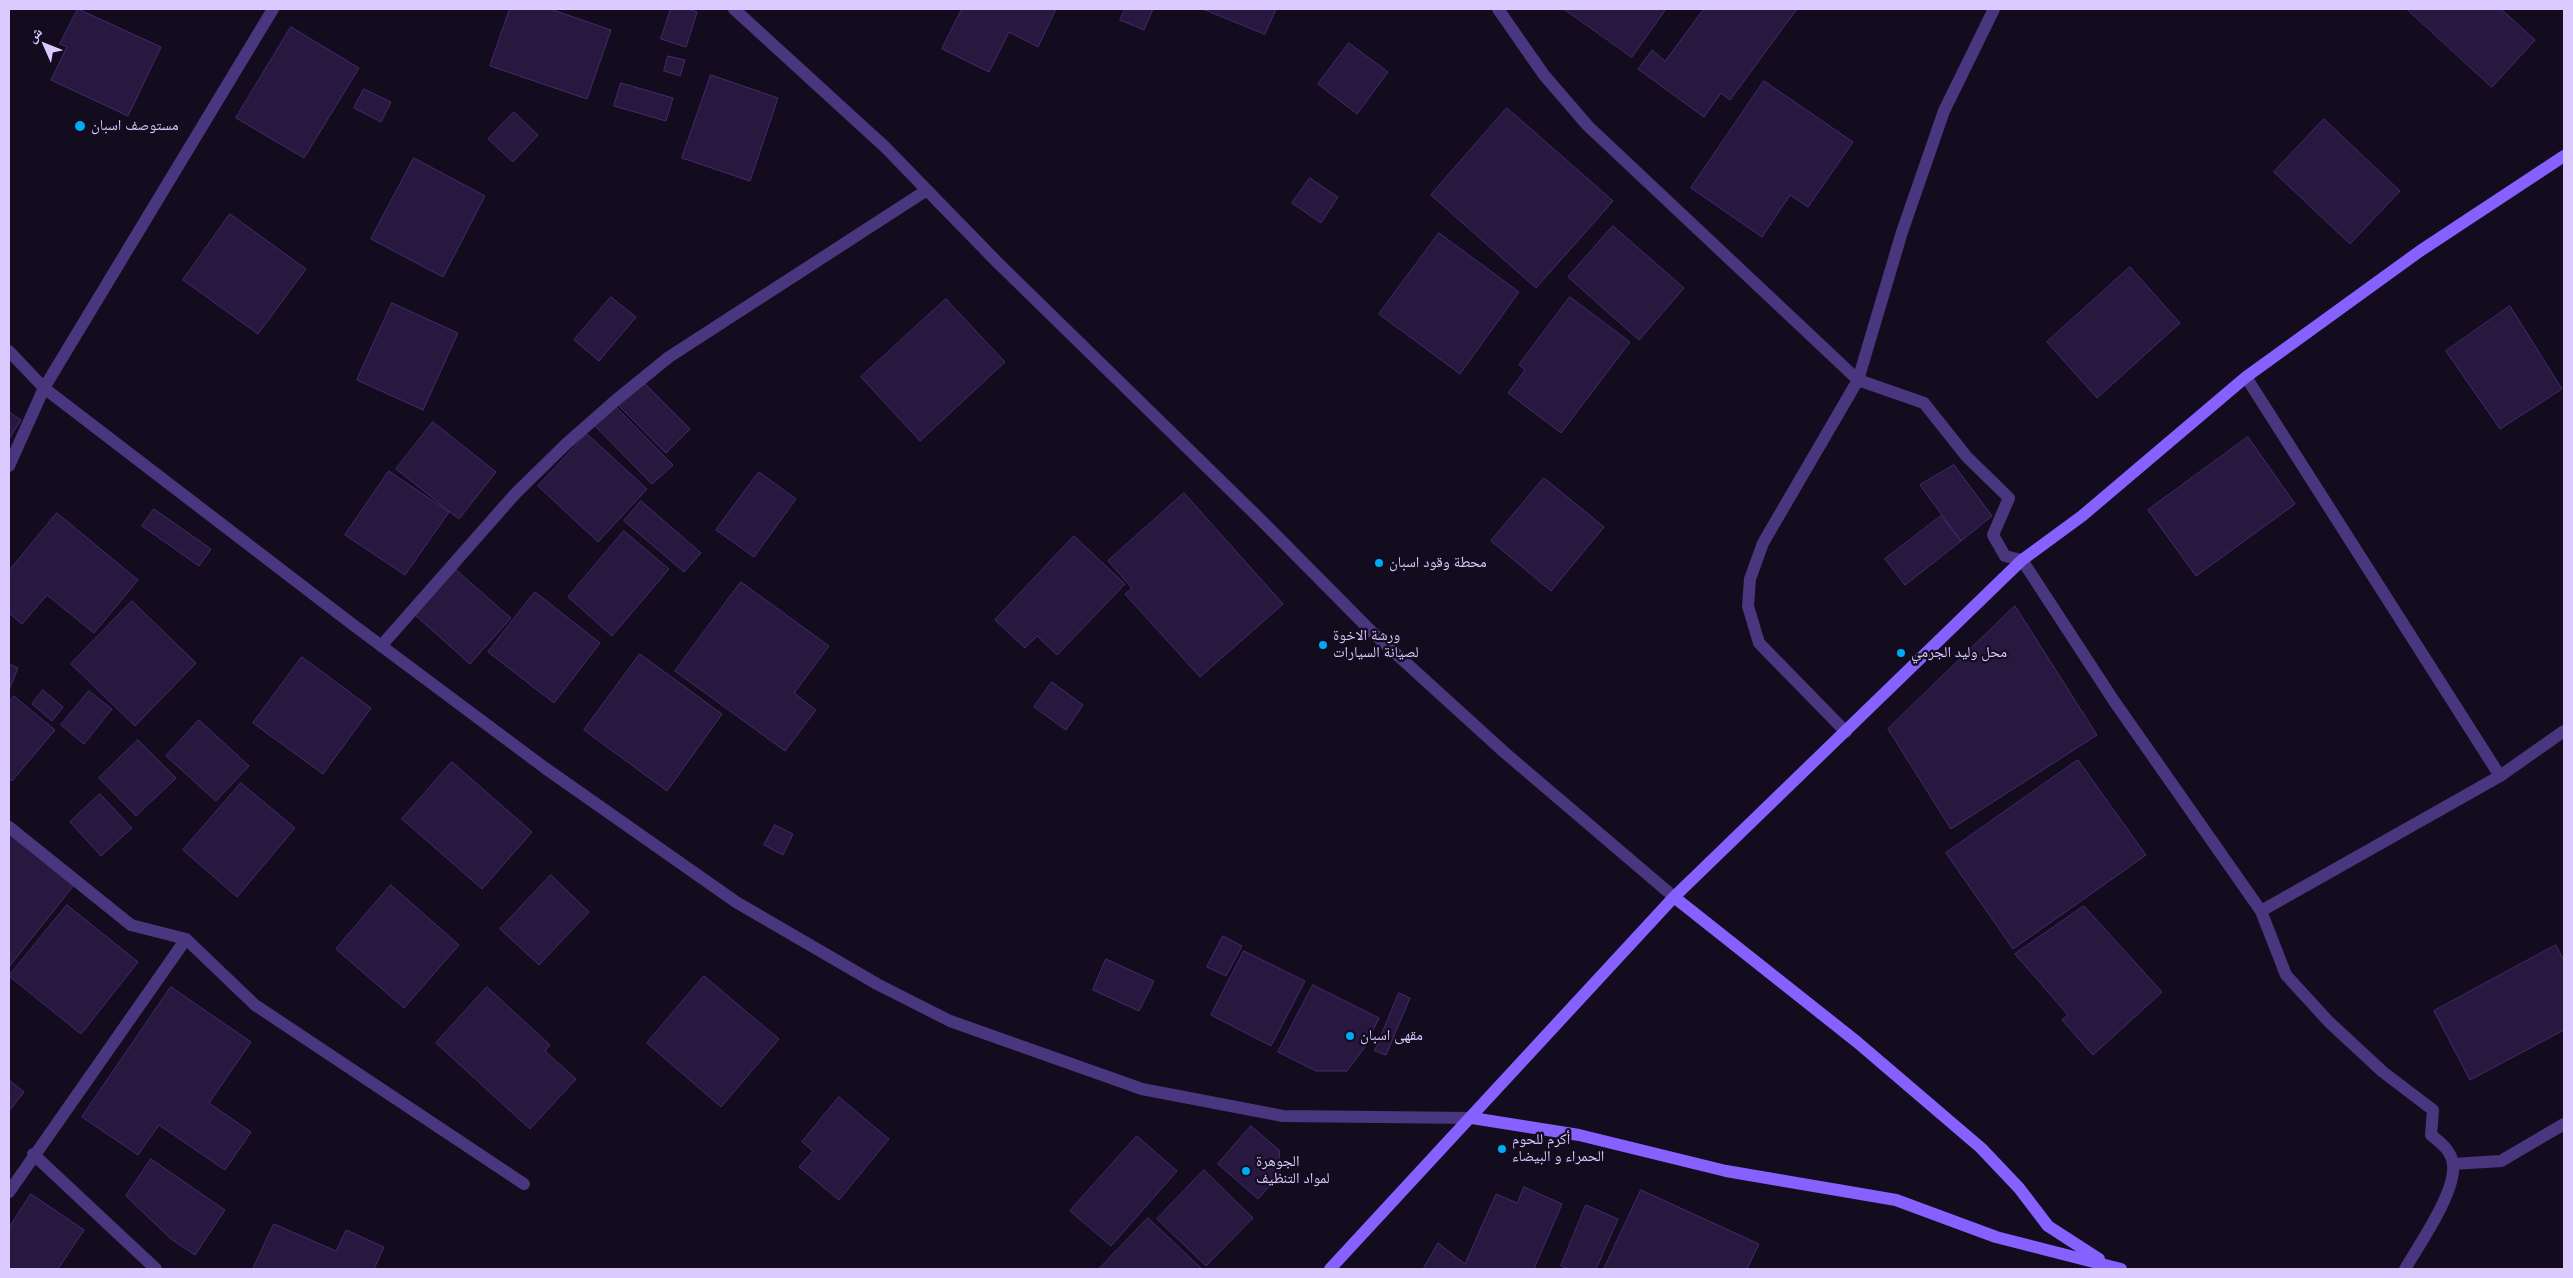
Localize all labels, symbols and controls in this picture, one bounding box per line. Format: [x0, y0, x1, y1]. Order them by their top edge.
north arrow [20, 20, 70, 70]
text: ش [23, 23, 46, 46]
place label: مستوصف اسبان [91, 117, 179, 135]
marker: مستوصف اسبان [73, 119, 87, 133]
place label: محطة وقود اسبان [1389, 554, 1487, 572]
marker: محطة وقود اسبان [1373, 557, 1385, 569]
place label: ورشة الاخوة لصيانة السيارات [1333, 627, 1419, 662]
marker: ورشة الاخوة لصيانة السيارات [1317, 639, 1329, 651]
place label: محل وليد الجرمي [1911, 644, 2007, 662]
marker: محل وليد الجرمي [1895, 647, 1907, 659]
place label: مقهى اسبان [1360, 1027, 1423, 1045]
marker: مقهى اسبان [1344, 1030, 1356, 1042]
place label: أكرم للحوم الحمراء و البيضاء [1512, 1131, 1604, 1166]
marker: أكرم للحوم الحمراء و البيضاء [1496, 1143, 1508, 1155]
place label: الجوهرة لمواد التنظيف [1256, 1153, 1330, 1188]
marker: الجوهرة لمواد التنظيف [1240, 1165, 1252, 1177]

